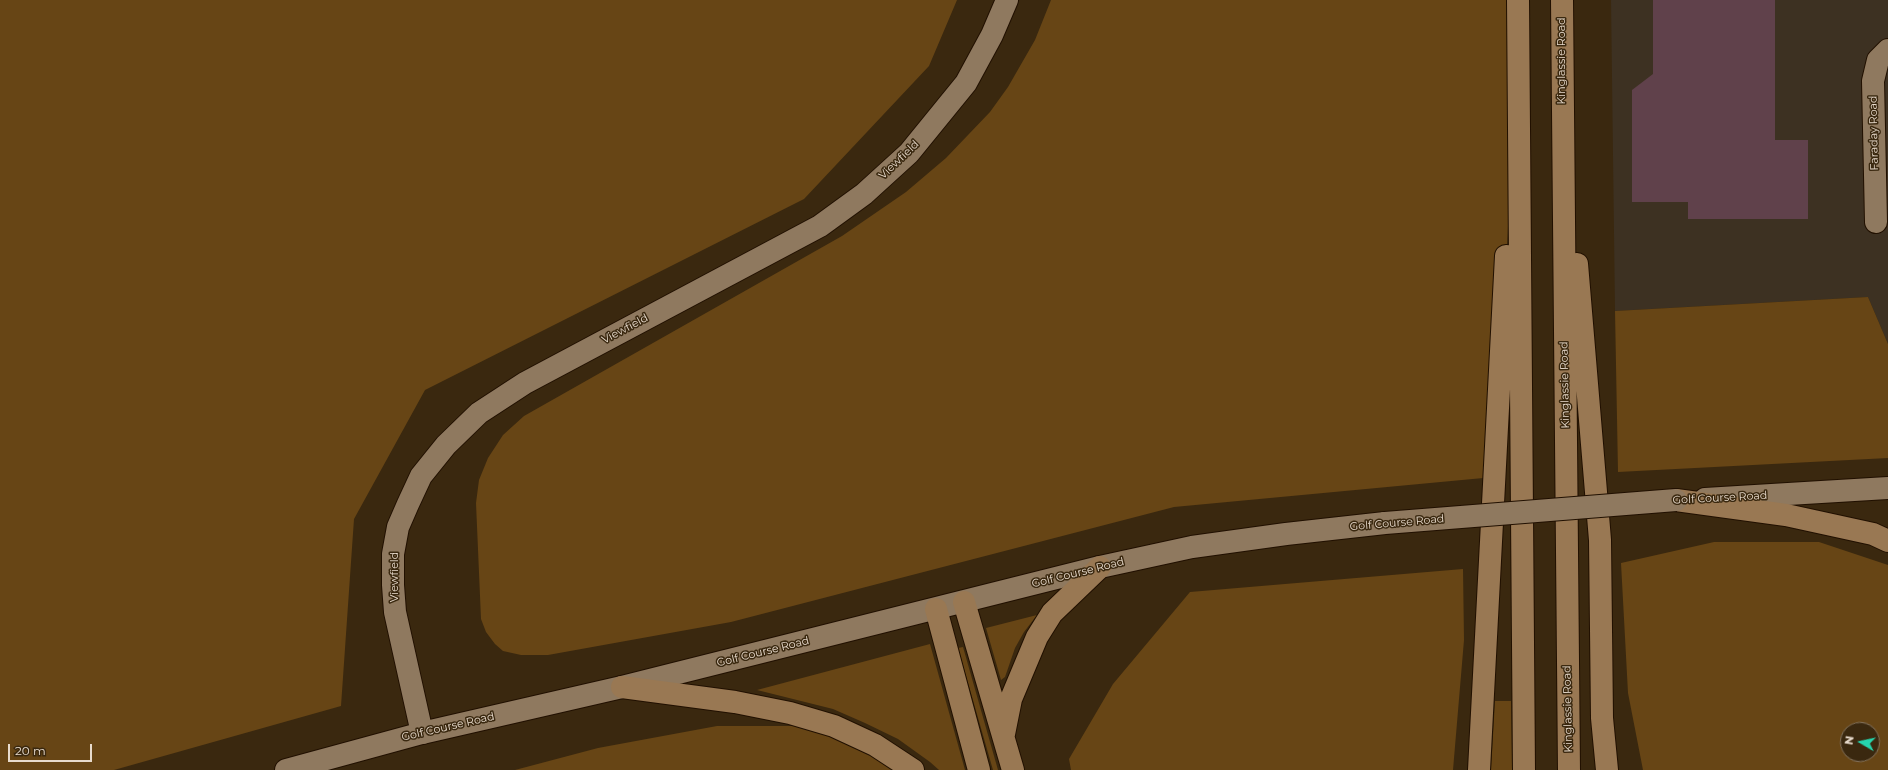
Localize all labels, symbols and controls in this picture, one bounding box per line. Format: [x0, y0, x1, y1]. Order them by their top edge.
street label: Kinglassie Road [1555, 17, 1569, 105]
street label: Faraday Road [1867, 95, 1881, 171]
street label: Viewfield [876, 138, 922, 182]
street label: Viewfield [600, 311, 650, 347]
street label: Kinglassie Road [1558, 341, 1572, 429]
street label: Golf Course Road [1672, 489, 1768, 507]
street label: Golf Course Road [1349, 512, 1445, 534]
street label: Viewfield [388, 552, 402, 602]
street label: Golf Course Road [1030, 555, 1126, 591]
street label: Golf Course Road [715, 634, 811, 670]
street label: Kinglassie Road [1561, 665, 1575, 753]
street label: Golf Course Road [400, 710, 496, 744]
north arrow [1840, 722, 1880, 762]
text: N [1842, 735, 1857, 746]
scale bar [10, 736, 94, 762]
text: 20 m [15, 743, 46, 758]

